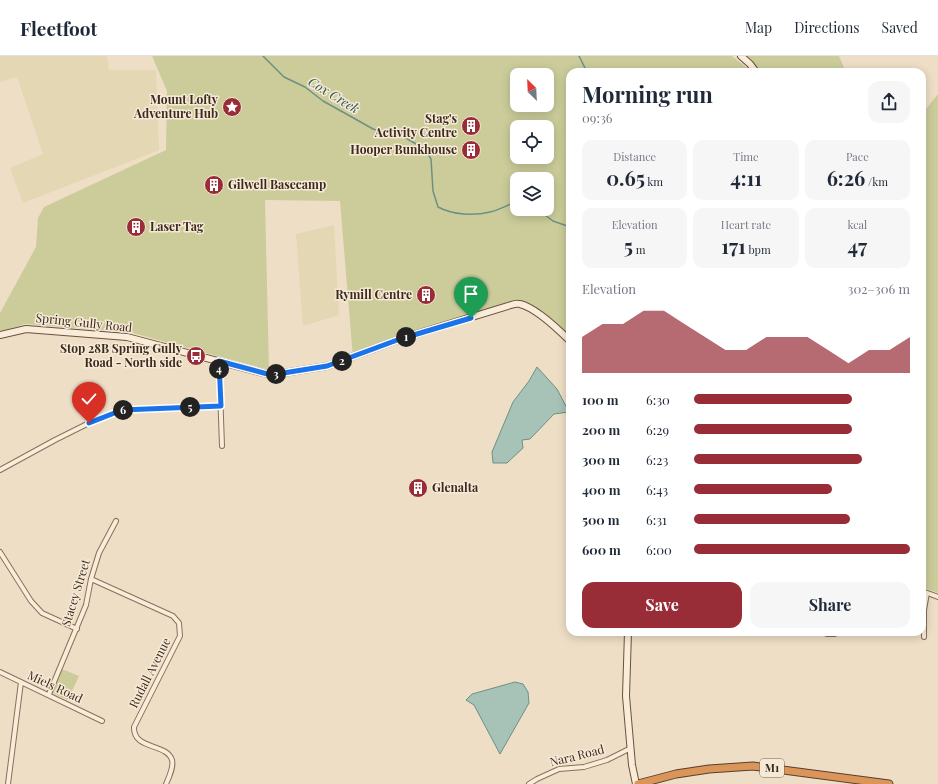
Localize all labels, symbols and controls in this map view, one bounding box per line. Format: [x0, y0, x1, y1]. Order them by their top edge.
text: Fleetfoot [20, 15, 97, 41]
text: Map [745, 18, 772, 37]
text: Directions [794, 18, 860, 37]
text: Saved [882, 18, 918, 37]
north arrow [510, 68, 554, 112]
map controls [510, 68, 554, 216]
water label: Cox Creek [305, 73, 363, 117]
text: Morning run [582, 79, 713, 109]
button: share [868, 81, 910, 123]
place label: Mount Lofty Adventure Hub [133, 91, 219, 121]
place icon: Mount Lofty Adventure Hub [221, 96, 243, 118]
text: 09:36 [582, 109, 612, 126]
place label: Stag's Activity Centre [374, 110, 457, 140]
building icon: Stag's Activity Centre [460, 115, 482, 137]
button: locate [510, 120, 554, 164]
building icon: Hooper Bunkhouse [460, 139, 482, 161]
place label: Hooper Bunkhouse [350, 141, 457, 157]
text: Distance [613, 149, 656, 164]
text: Time [733, 149, 759, 164]
text: Pace [846, 149, 869, 164]
text: 0.65 [606, 164, 645, 191]
text: 4:11 [730, 164, 762, 191]
text: 6:26 [827, 164, 865, 191]
button: layers [510, 172, 554, 216]
building icon: Gilwell Basecamp [203, 174, 225, 196]
text: km [645, 174, 663, 189]
text: /km [865, 174, 888, 189]
place label: Gilwell Basecamp [228, 176, 326, 192]
building icon: Laser Tag [125, 216, 147, 238]
text: Elevation [612, 217, 658, 232]
text: Heart rate [721, 217, 771, 232]
text: kcal [847, 217, 867, 232]
place label: Laser Tag [150, 218, 204, 234]
text: 5 [624, 232, 633, 259]
text: 171 [721, 232, 746, 259]
text: 47 [848, 232, 867, 259]
text: m [633, 242, 646, 257]
text: bpm [746, 242, 771, 257]
pin [454, 277, 488, 318]
text: Elevation [582, 280, 636, 297]
text: 302–306 m [848, 280, 910, 297]
icon: arrive [460, 283, 482, 305]
building icon: Rymill Centre [415, 284, 437, 306]
place label: Rymill Centre [335, 286, 412, 302]
street label: Spring Gully Road [35, 309, 133, 335]
pin: 1 [396, 327, 416, 347]
text: 1 [404, 329, 408, 344]
place label: Stop 28B Spring Gully Road - North side [60, 340, 183, 370]
bus stop icon: Stop 28B Spring Gully Road - North side [185, 345, 207, 367]
pin: 2 [332, 351, 352, 371]
text: 2 [339, 353, 345, 368]
pin: 4 [209, 359, 229, 379]
text: 4 [216, 361, 222, 376]
pin: 3 [266, 364, 286, 384]
text: 3 [273, 366, 279, 381]
pin [72, 382, 106, 423]
icon: check [78, 388, 100, 410]
text: 100 m [582, 391, 619, 408]
text: 6:30 [646, 391, 670, 408]
pin: 5 [180, 397, 200, 417]
text: 5 [187, 399, 193, 414]
pin: 6 [113, 400, 133, 420]
text: 6 [120, 402, 126, 417]
text: 200 m [582, 421, 620, 438]
text: 6:29 [646, 421, 669, 438]
text: 300 m [582, 451, 620, 468]
text: 6:23 [646, 451, 668, 468]
building icon: Glenalta [407, 477, 429, 499]
place label: Glenalta [432, 479, 479, 495]
text: 400 m [582, 481, 620, 498]
text: 6:43 [646, 481, 668, 498]
text: 500 m [582, 511, 620, 528]
text: 6:31 [646, 511, 667, 528]
text: 600 m [582, 541, 621, 558]
text: 6:00 [646, 541, 672, 558]
street label: Stacey Street [57, 556, 93, 628]
button: Save [582, 582, 742, 628]
button: Share [750, 582, 910, 628]
street label: Rudall Avenue [125, 635, 174, 710]
street label: Miels Road [25, 666, 86, 706]
street label: Nara Road [548, 741, 606, 770]
road number: M1 [760, 759, 784, 777]

